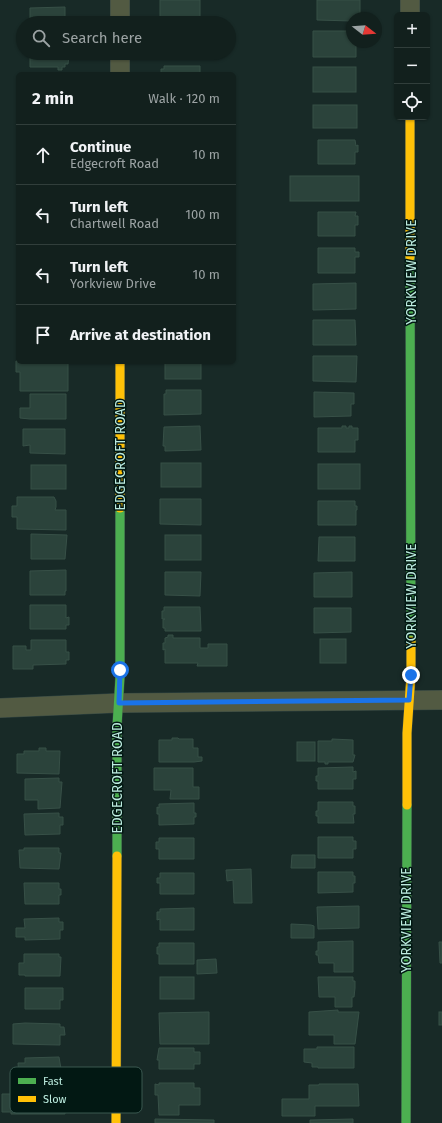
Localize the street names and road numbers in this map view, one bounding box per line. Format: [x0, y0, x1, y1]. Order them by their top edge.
street label: YORKVIEW DRIVE [403, 219, 420, 325]
street label: EDGECROFT ROAD [112, 399, 129, 511]
street label: YORKVIEW DRIVE [403, 543, 420, 649]
street label: EDGECROFT ROAD [109, 722, 126, 834]
street label: YORKVIEW DRIVE [398, 867, 415, 973]

